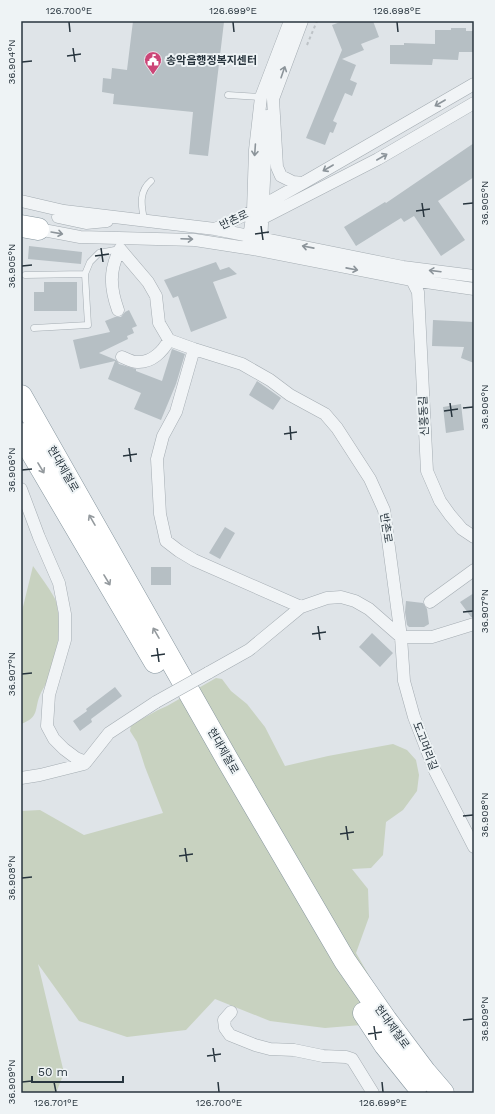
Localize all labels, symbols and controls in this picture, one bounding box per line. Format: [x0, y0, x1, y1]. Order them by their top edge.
text: 126.700°E [46, 5, 92, 16]
text: 126.699°E [209, 5, 257, 16]
text: 126.698°E [373, 5, 421, 16]
text: 36.904°N [6, 39, 17, 85]
public building icon: 송악읍행정복지센터 [143, 50, 163, 75]
place label: 송악읍행정복지센터 [166, 54, 257, 67]
one-way arrow [279, 67, 287, 79]
one-way arrow [434, 99, 446, 107]
one-way arrow [252, 143, 259, 156]
one-way arrow [376, 152, 388, 160]
one-way arrow [322, 165, 334, 173]
text: 36.905°N [479, 181, 490, 225]
street label: 반촌로 [217, 208, 251, 232]
one-way arrow [50, 229, 63, 237]
one-way arrow [180, 236, 193, 243]
one-way arrow [301, 243, 314, 251]
text: 36.905°N [6, 244, 17, 288]
one-way arrow [345, 265, 358, 273]
one-way arrow [429, 267, 442, 275]
text: 36.906°N [479, 385, 490, 429]
street label: 신흥동길 [416, 395, 432, 437]
street label: 현대제철로 [45, 444, 81, 494]
text: 36.906°N [6, 448, 17, 492]
one-way arrow [37, 462, 45, 474]
street label: 반촌로 [377, 512, 395, 544]
one-way arrow [88, 514, 95, 526]
one-way arrow [103, 574, 111, 586]
text: 36.907°N [479, 589, 490, 633]
one-way arrow [152, 627, 160, 639]
text: 36.907°N [6, 652, 17, 696]
street label: 도고머리길 [410, 720, 440, 772]
street label: 현대제철로 [205, 726, 241, 776]
text: 36.908°N [479, 792, 490, 838]
text: 36.908°N [6, 855, 17, 901]
text: 36.909°N [479, 996, 490, 1042]
street label: 현대제철로 [372, 1003, 412, 1051]
scale bar [32, 1058, 123, 1084]
text: 36.909°N [6, 1059, 17, 1105]
text: 50 m [38, 1065, 68, 1079]
text: 126.701°E [34, 1097, 78, 1108]
text: 126.700°E [196, 1097, 242, 1108]
text: 126.699°E [359, 1097, 407, 1108]

